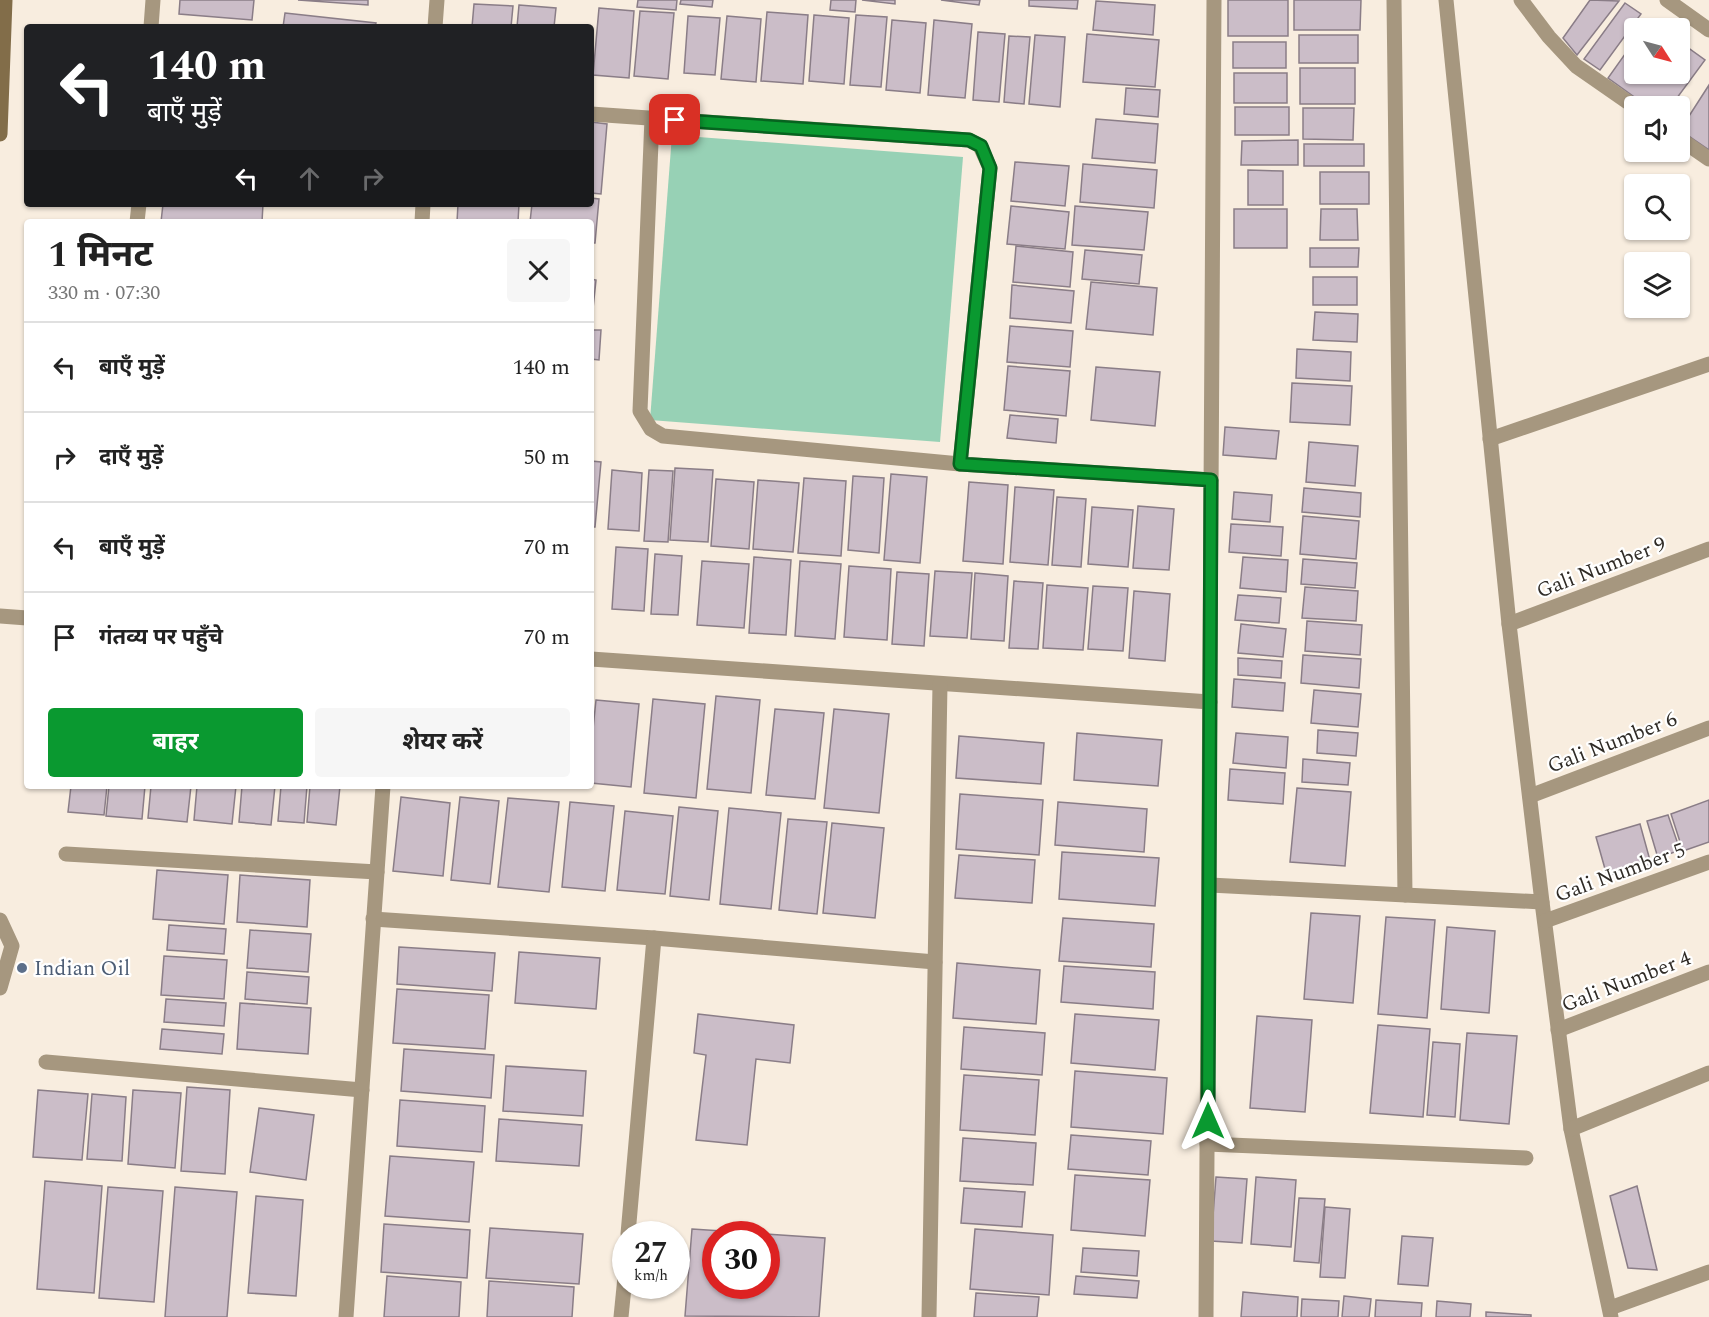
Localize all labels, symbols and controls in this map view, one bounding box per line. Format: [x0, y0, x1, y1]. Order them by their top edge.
north arrow [1624, 18, 1690, 84]
map controls [1624, 18, 1690, 318]
text: 140 m [147, 35, 266, 98]
icon: left [48, 48, 126, 126]
text: बाएँ मुड़ें [147, 92, 222, 134]
pin [649, 94, 700, 145]
button: sound [1624, 96, 1690, 162]
icon: arrive [658, 103, 691, 136]
icon: left [230, 162, 263, 195]
icon: ahead [293, 162, 326, 195]
icon: right [356, 162, 389, 195]
button: search [1624, 174, 1690, 240]
text: 1 मिनट [48, 228, 153, 283]
button: close [507, 239, 570, 302]
button: layers [1624, 252, 1690, 318]
text: 330 m · 07:30 [48, 278, 160, 308]
icon: left [48, 351, 81, 384]
text: बाएँ मुड़ें [99, 351, 165, 384]
text: 140 m [513, 351, 570, 384]
icon: right [48, 441, 81, 474]
text: दाएँ मुड़ें [99, 441, 164, 474]
text: 50 m [524, 441, 570, 474]
street label: Gali Number 9 [1532, 528, 1671, 607]
icon: left [48, 531, 81, 564]
text: बाएँ मुड़ें [99, 531, 165, 564]
text: 70 m [524, 531, 570, 564]
icon: arrive [48, 621, 81, 654]
text: गंतव्य पर पहुँचे [99, 621, 223, 654]
text: 70 m [524, 621, 570, 654]
street label: Gali Number 6 [1543, 703, 1682, 782]
button: बाहर [48, 708, 303, 777]
button: शेयर करें [315, 708, 570, 777]
street label: Gali Number 5 [1551, 835, 1690, 911]
street label: Gali Number 4 [1557, 942, 1696, 1021]
place label: Indian Oil [34, 953, 130, 985]
marker: Indian Oil [15, 961, 29, 975]
position arrow [1176, 1089, 1240, 1153]
speed limit sign: 30 [702, 1221, 780, 1299]
text: 27 [634, 1230, 668, 1276]
text: km/h [634, 1264, 668, 1287]

